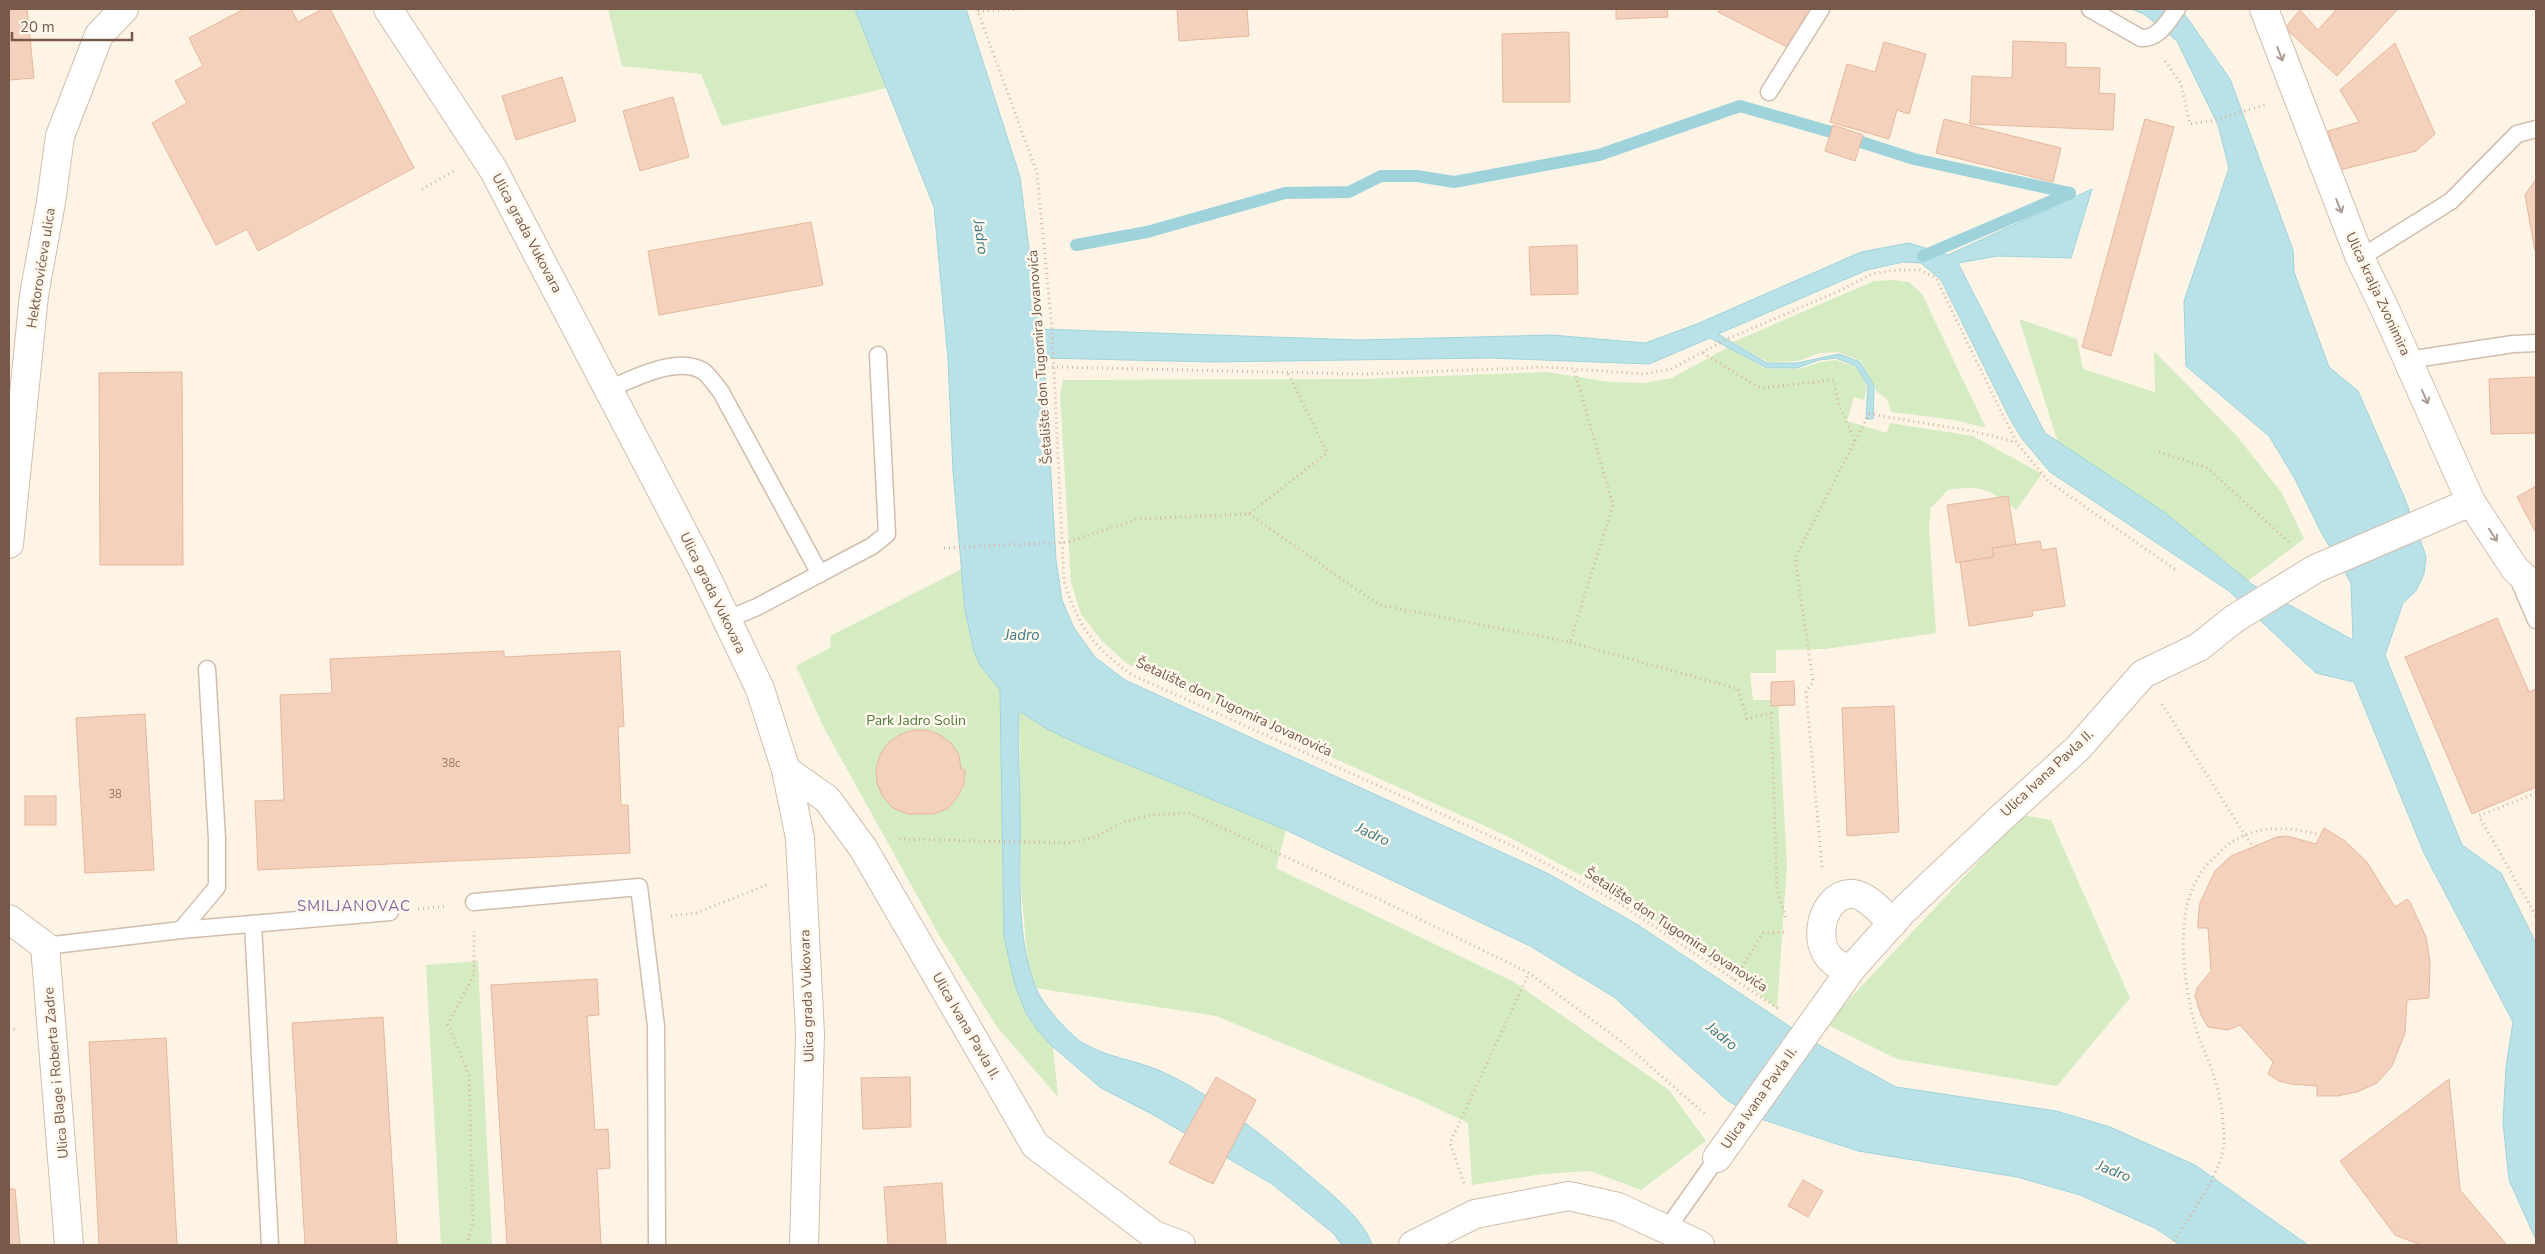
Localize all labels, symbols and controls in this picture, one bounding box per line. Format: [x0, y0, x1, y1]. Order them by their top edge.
scale bar [12, 10, 132, 42]
text: 20 m [20, 17, 55, 37]
one-way arrow [2277, 47, 2286, 62]
street label: Ulica grada Vukovara [487, 170, 567, 296]
one-way arrow [2335, 198, 2344, 213]
street label: Hektorovićeva ulica [22, 207, 60, 329]
water label: Jadro [969, 217, 993, 256]
street label: Ulica kralja Zvonimira [2341, 229, 2415, 359]
street label: Šetalište don Tugomira Jovanovića [1023, 249, 1057, 465]
one-way arrow [2420, 389, 2430, 404]
one-way arrow [2488, 528, 2498, 542]
street label: Ulica grada Vukovara [675, 529, 751, 657]
water label: Jadro [1003, 625, 1040, 645]
street label: Šetalište don Tugomira Jovanovića [1133, 653, 1335, 761]
park label: Park Jadro Solin [866, 711, 966, 730]
street label: Ulica Ivana Pavla II. [1996, 725, 2098, 821]
house number: 38c [442, 756, 460, 771]
house number: 38 [108, 787, 122, 802]
water label: Jadro [1352, 817, 1393, 850]
street label: Šetalište don Tugomira Jovanovića [1581, 864, 1771, 996]
district label: SMILJANOVAC [297, 896, 411, 916]
street label: Ulica grada Vukovara [795, 929, 819, 1063]
street label: Ulica Ivana Pavla II. [928, 969, 1004, 1083]
street label: Ulica Blage i Roberta Zadre [39, 986, 73, 1160]
water label: Jadro [1701, 1017, 1742, 1055]
street label: Ulica Ivana Pavla II. [1717, 1043, 1801, 1153]
water label: Jadro [2093, 1155, 2134, 1187]

